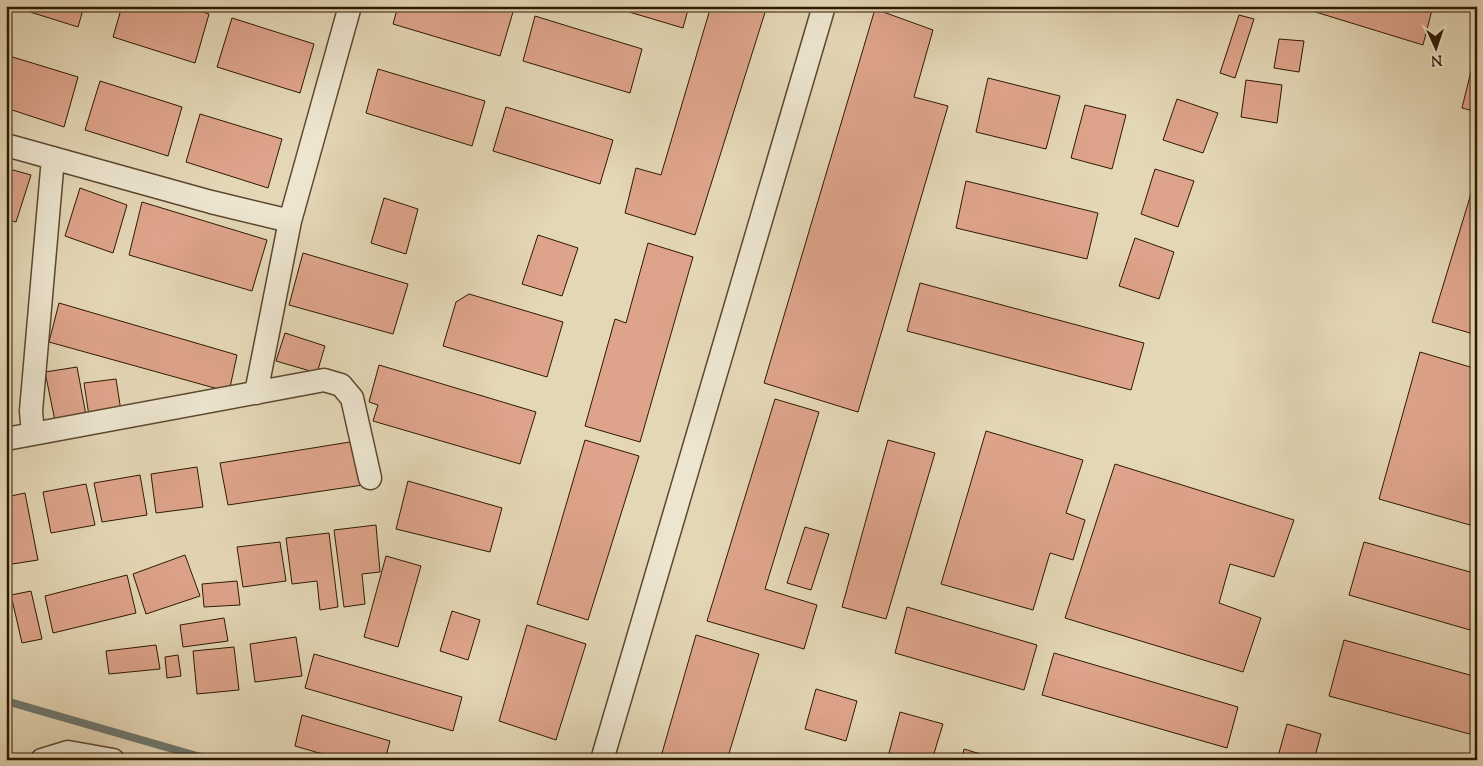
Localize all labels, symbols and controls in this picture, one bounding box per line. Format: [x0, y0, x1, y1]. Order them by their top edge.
north arrow [1410, 22, 1460, 72]
text: N [1430, 49, 1443, 69]

